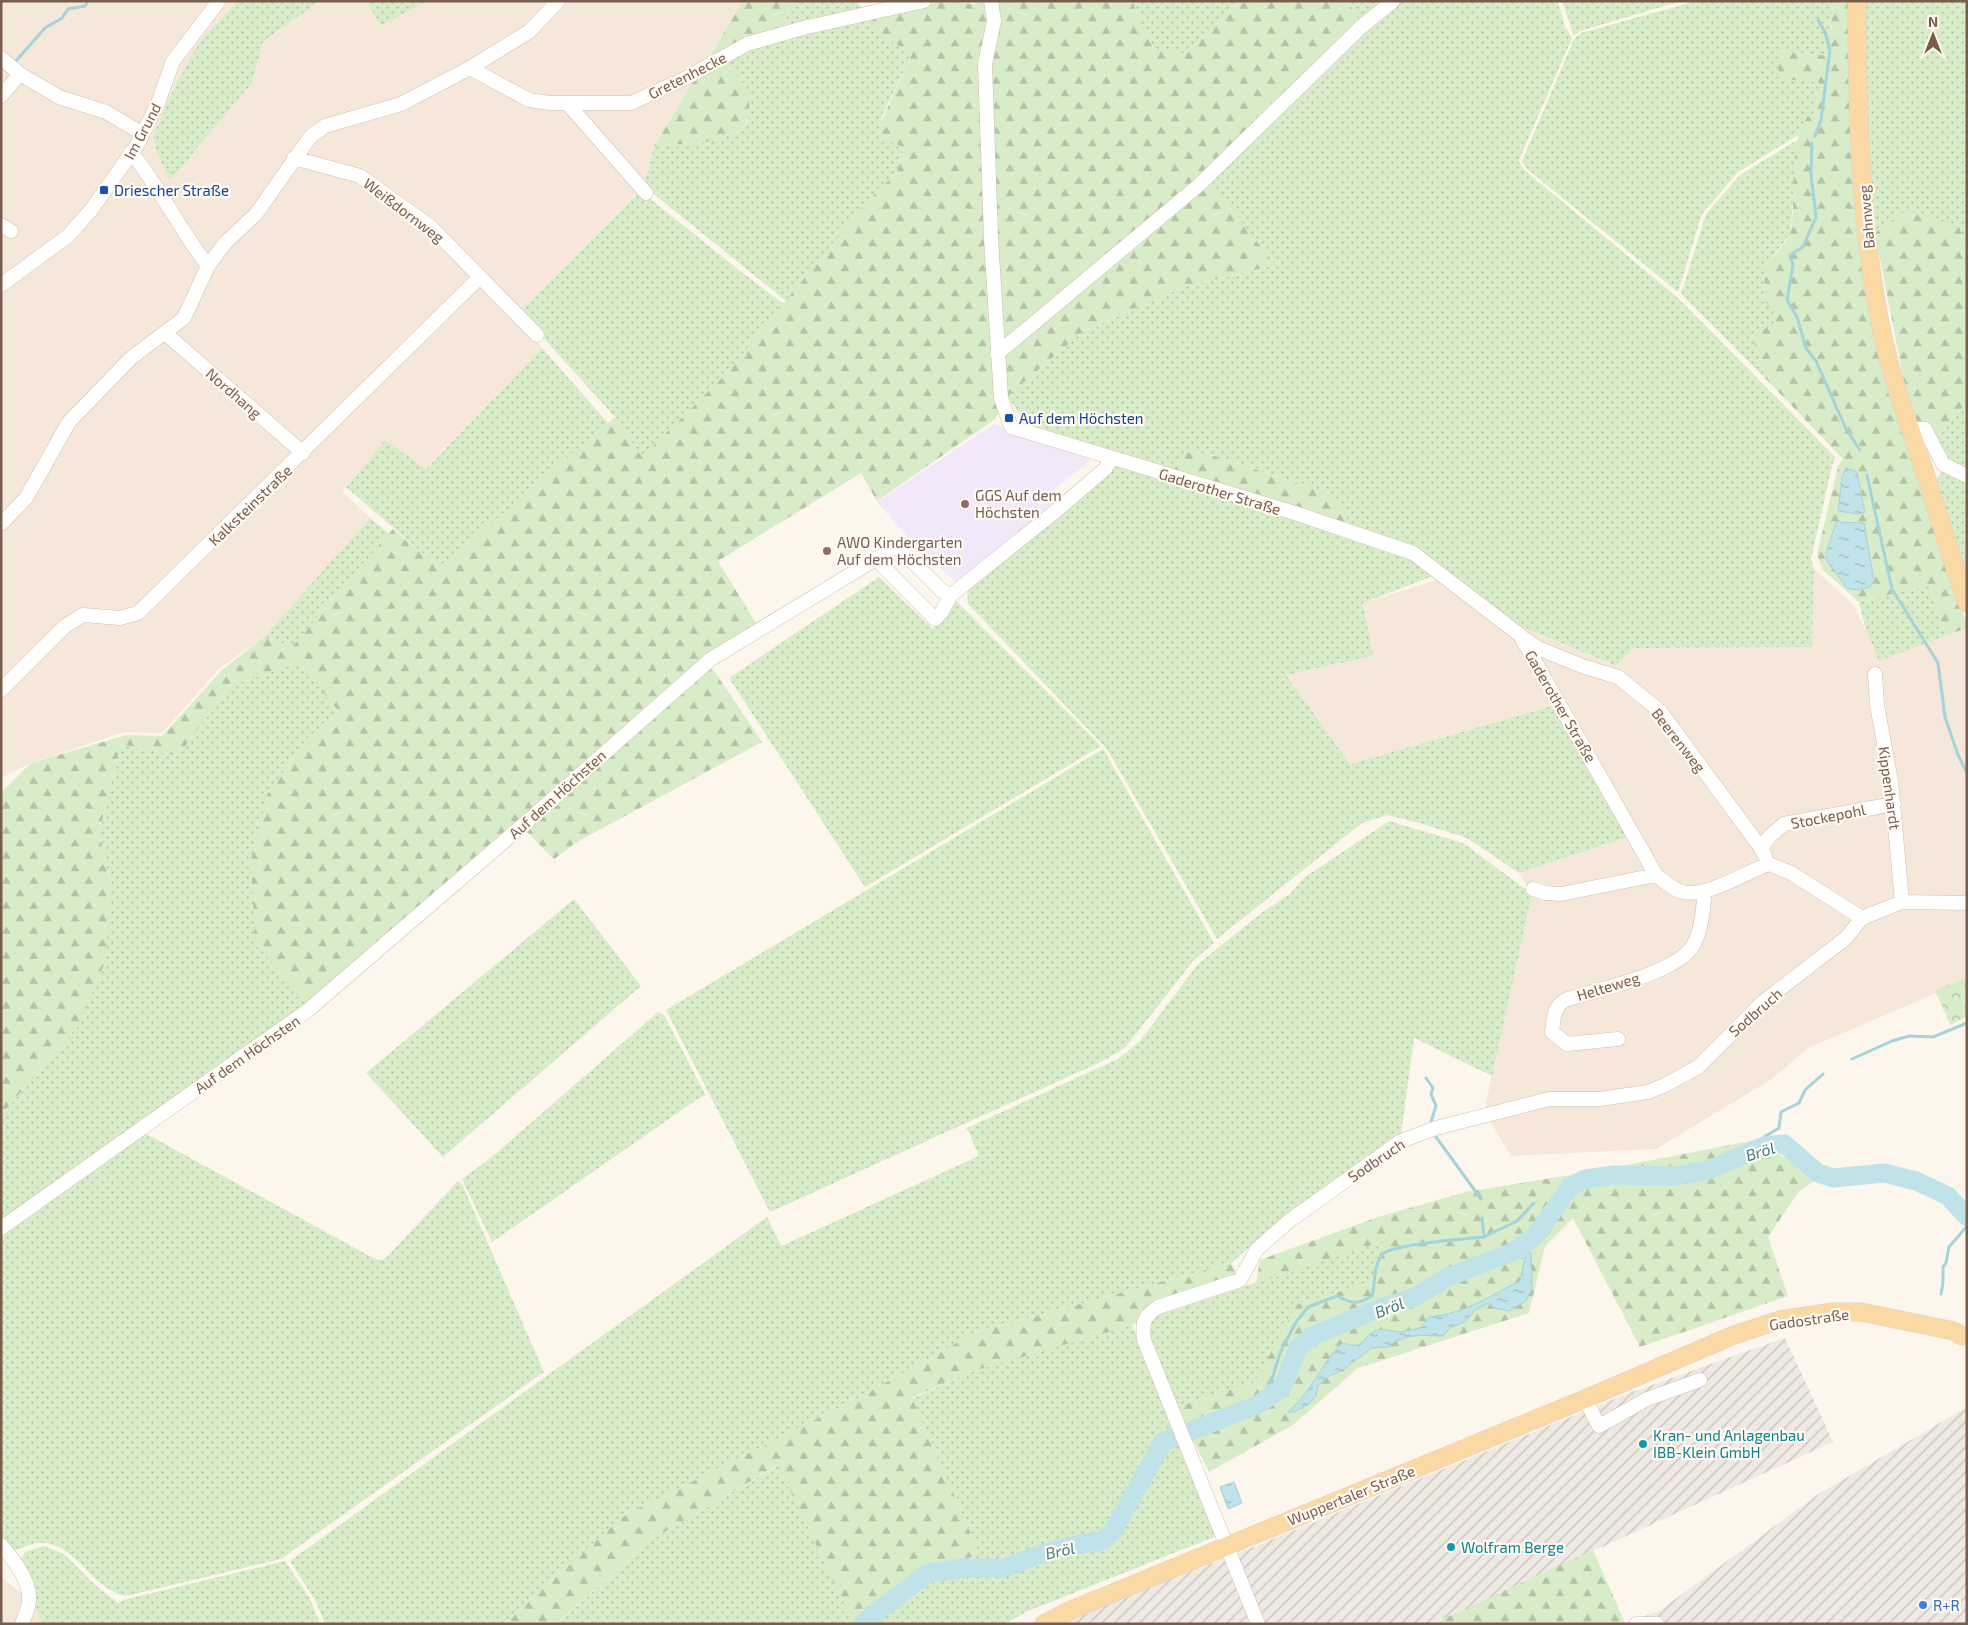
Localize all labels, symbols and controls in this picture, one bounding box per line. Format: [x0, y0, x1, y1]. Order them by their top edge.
north arrow [1908, 10, 1958, 60]
text: N [1928, 13, 1938, 30]
street label: Gretenhecke [645, 48, 729, 102]
street label: Im Grund [120, 100, 164, 162]
street label: Weißdornweg [360, 174, 448, 247]
place label: Driescher Straße [114, 181, 229, 199]
marker: Driescher Straße [98, 184, 110, 196]
street label: Bahnweg [1854, 184, 1878, 250]
street label: Nordhang [203, 364, 266, 422]
place label: Auf dem Höchsten [1019, 409, 1143, 427]
marker: Auf dem Höchsten [1003, 412, 1015, 424]
street label: Kalksteinstraße [205, 461, 295, 549]
street label: Gaderother Straße [1157, 464, 1283, 518]
place label: GGS Auf dem Höchsten [975, 486, 1062, 521]
marker: GGS Auf dem Höchsten [959, 498, 971, 510]
place label: AWO Kindergarten Auf dem Höchsten [837, 533, 963, 568]
marker: AWO Kindergarten Auf dem Höchsten [821, 545, 833, 557]
street label: Gaderother Straße [1522, 647, 1600, 765]
street label: Beerenweg [1648, 704, 1710, 776]
street label: Kippenhardt [1875, 745, 1905, 831]
street label: Auf dem Höchsten [505, 746, 609, 842]
street label: Stockepohl [1789, 800, 1867, 832]
street label: Helteweg [1574, 968, 1642, 1004]
street label: Sodbruch [1725, 984, 1785, 1040]
street label: Auf dem Höchsten [191, 1011, 303, 1097]
street label: Sodbruch [1344, 1134, 1408, 1186]
water label: Bröl [1743, 1138, 1777, 1164]
water label: Bröl [1372, 1293, 1406, 1321]
street label: Gadostraße [1768, 1304, 1850, 1334]
place label: Kran- und Anlagenbau IBB-Klein GmbH [1653, 1426, 1805, 1461]
marker: Kran- und Anlagenbau IBB-Klein GmbH [1637, 1438, 1649, 1450]
street label: Wuppertaler Straße [1285, 1461, 1417, 1529]
water label: Bröl [1043, 1538, 1077, 1562]
place label: Wolfram Berge [1461, 1538, 1564, 1556]
marker: Wolfram Berge [1445, 1541, 1457, 1553]
place label: R+R [1933, 1596, 1960, 1614]
marker: R+R [1917, 1599, 1929, 1611]

